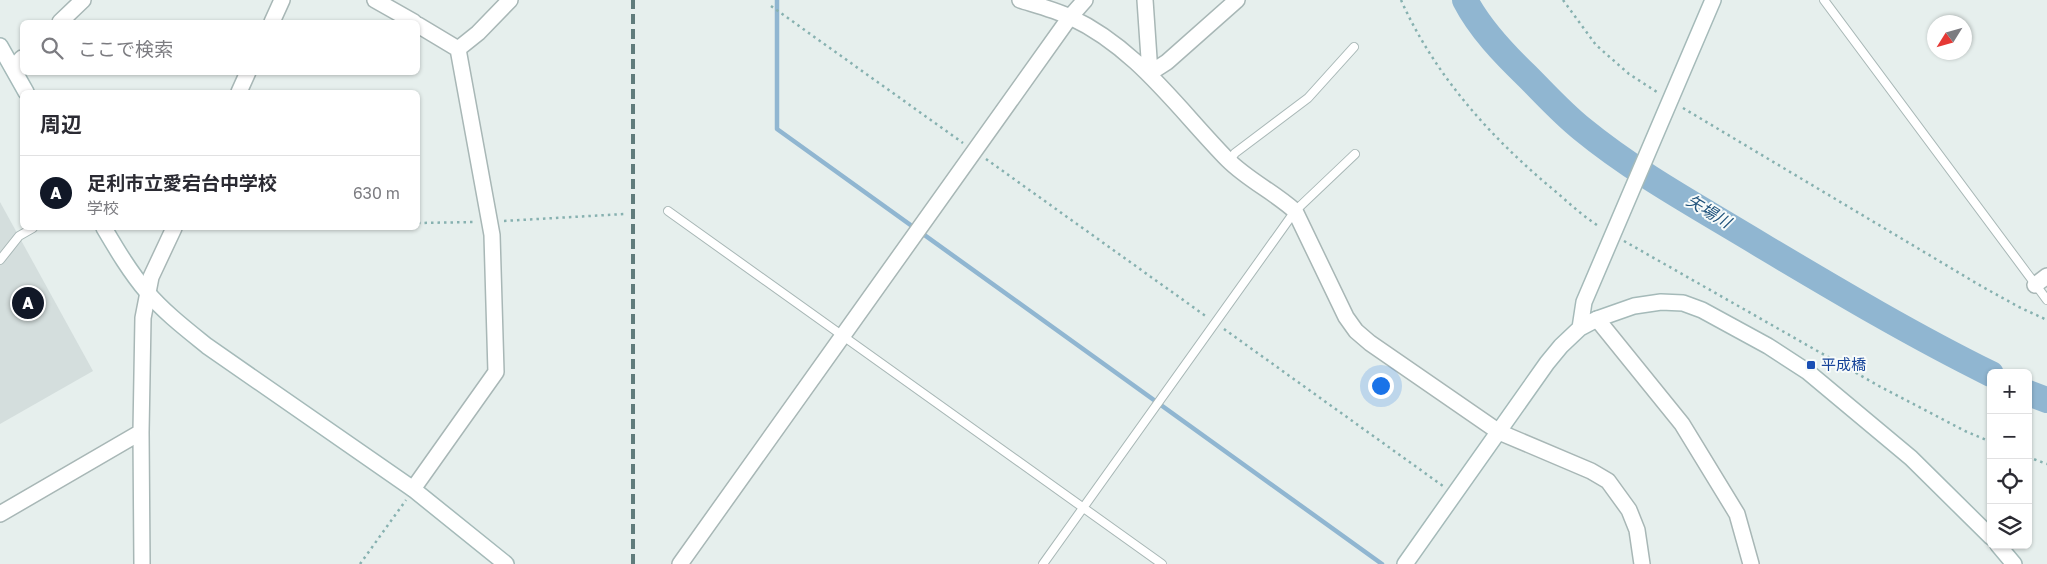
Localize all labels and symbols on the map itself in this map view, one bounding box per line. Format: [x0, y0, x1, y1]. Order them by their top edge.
north arrow [1927, 15, 1972, 60]
water label: 矢場川 [1683, 190, 1736, 233]
pin: A [12, 284, 44, 322]
place label: 平成橋 [1821, 355, 1866, 373]
marker: 平成橋 [1805, 359, 1817, 371]
your location [1368, 373, 1394, 399]

